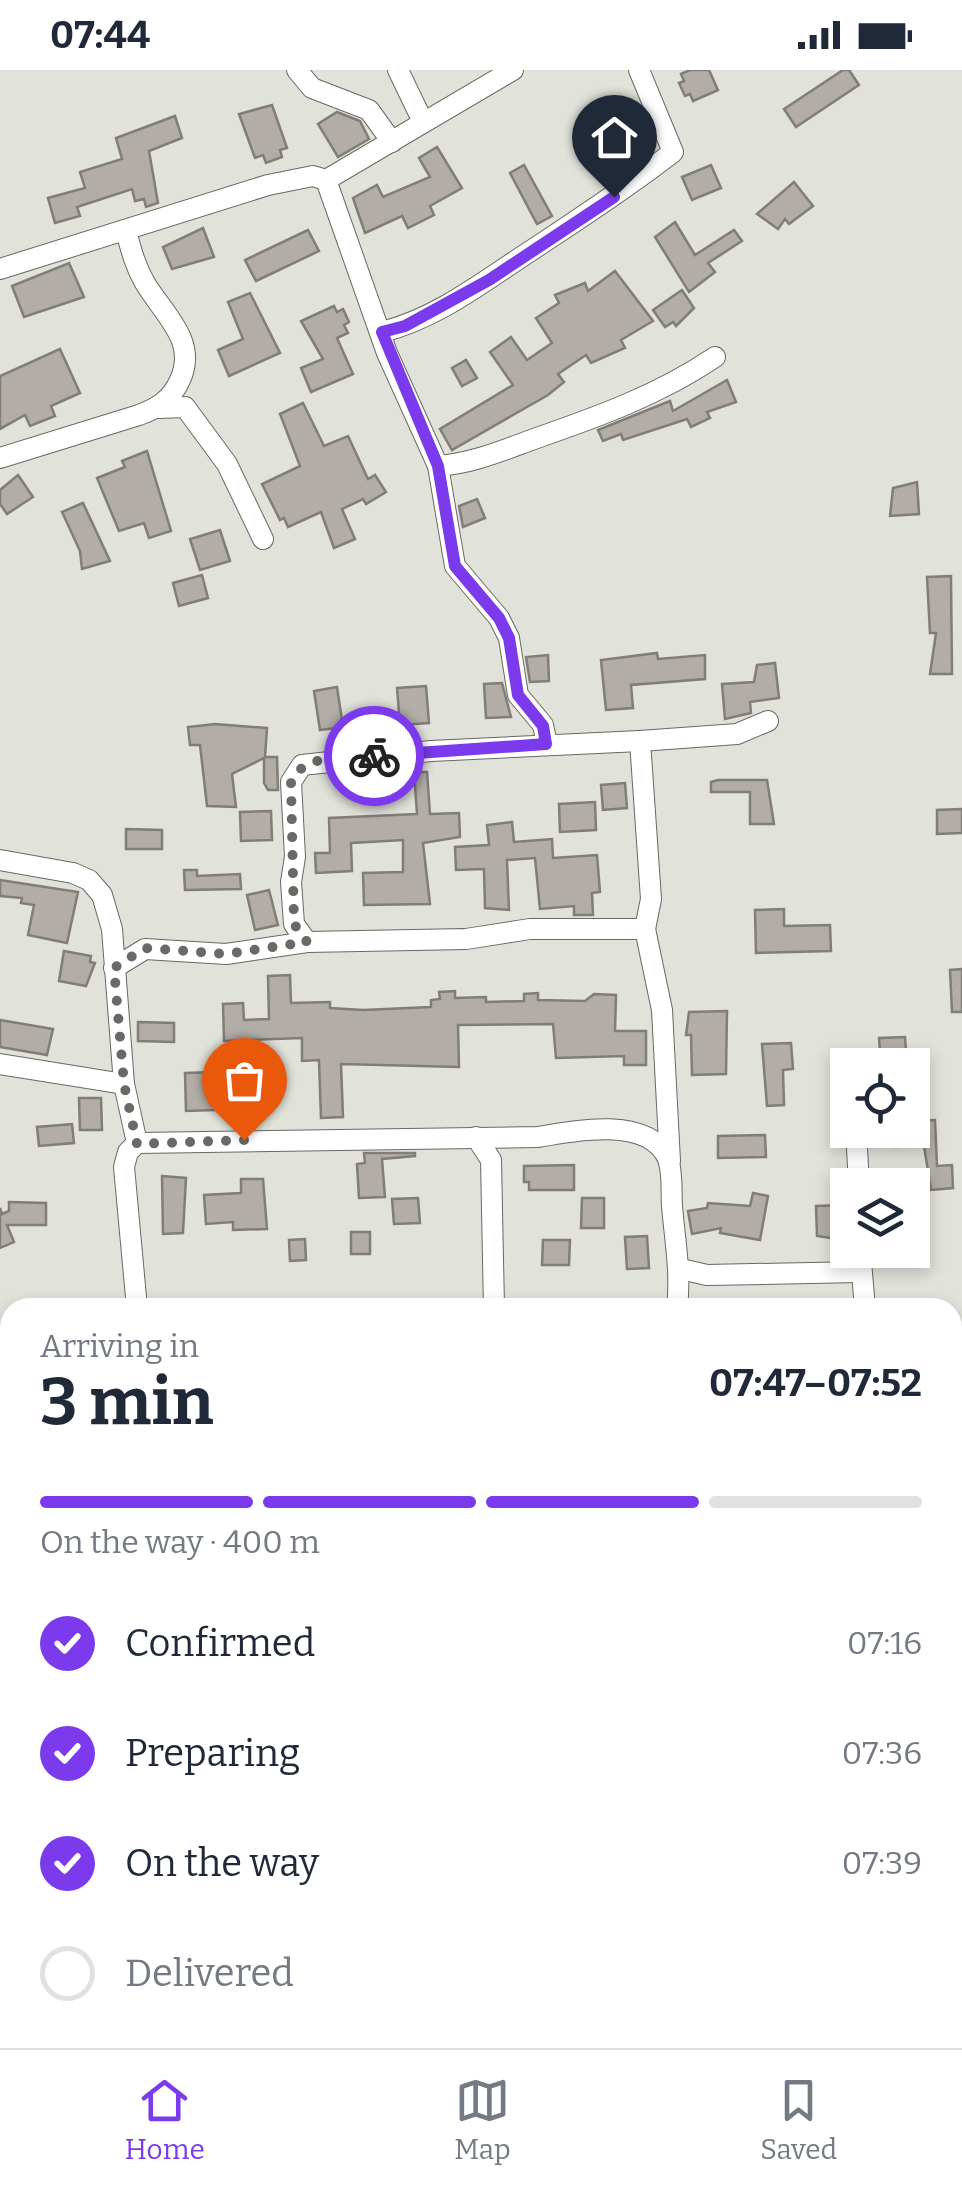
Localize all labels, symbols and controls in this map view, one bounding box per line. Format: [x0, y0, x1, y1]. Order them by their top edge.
text: 07:44 [50, 12, 150, 58]
pin [572, 95, 657, 198]
icon: home [587, 110, 642, 165]
courier [324, 706, 424, 806]
icon: bike [347, 729, 402, 784]
pin [202, 1038, 287, 1141]
map controls [830, 1048, 930, 1268]
button: locate [830, 1048, 930, 1148]
icon: bag [217, 1053, 272, 1108]
button: layers [830, 1168, 930, 1268]
text: Arriving in [40, 1327, 199, 1365]
text: 07:47–07:52 [709, 1360, 922, 1406]
text: 3 min [40, 1363, 214, 1441]
text: On the way · 400 m [40, 1523, 320, 1561]
icon: check [40, 1616, 95, 1671]
text: Confirmed [125, 1620, 315, 1666]
text: 07:16 [847, 1624, 922, 1662]
icon: check [40, 1726, 95, 1781]
text: Preparing [125, 1730, 300, 1776]
text: 07:36 [842, 1734, 922, 1772]
icon: check [40, 1836, 95, 1891]
text: On the way [125, 1840, 319, 1886]
text: 07:39 [842, 1844, 922, 1882]
text: Delivered [125, 1950, 294, 1996]
tab: Home [125, 2073, 205, 2166]
tab: Map [454, 2073, 511, 2166]
tab: Saved [760, 2073, 837, 2166]

